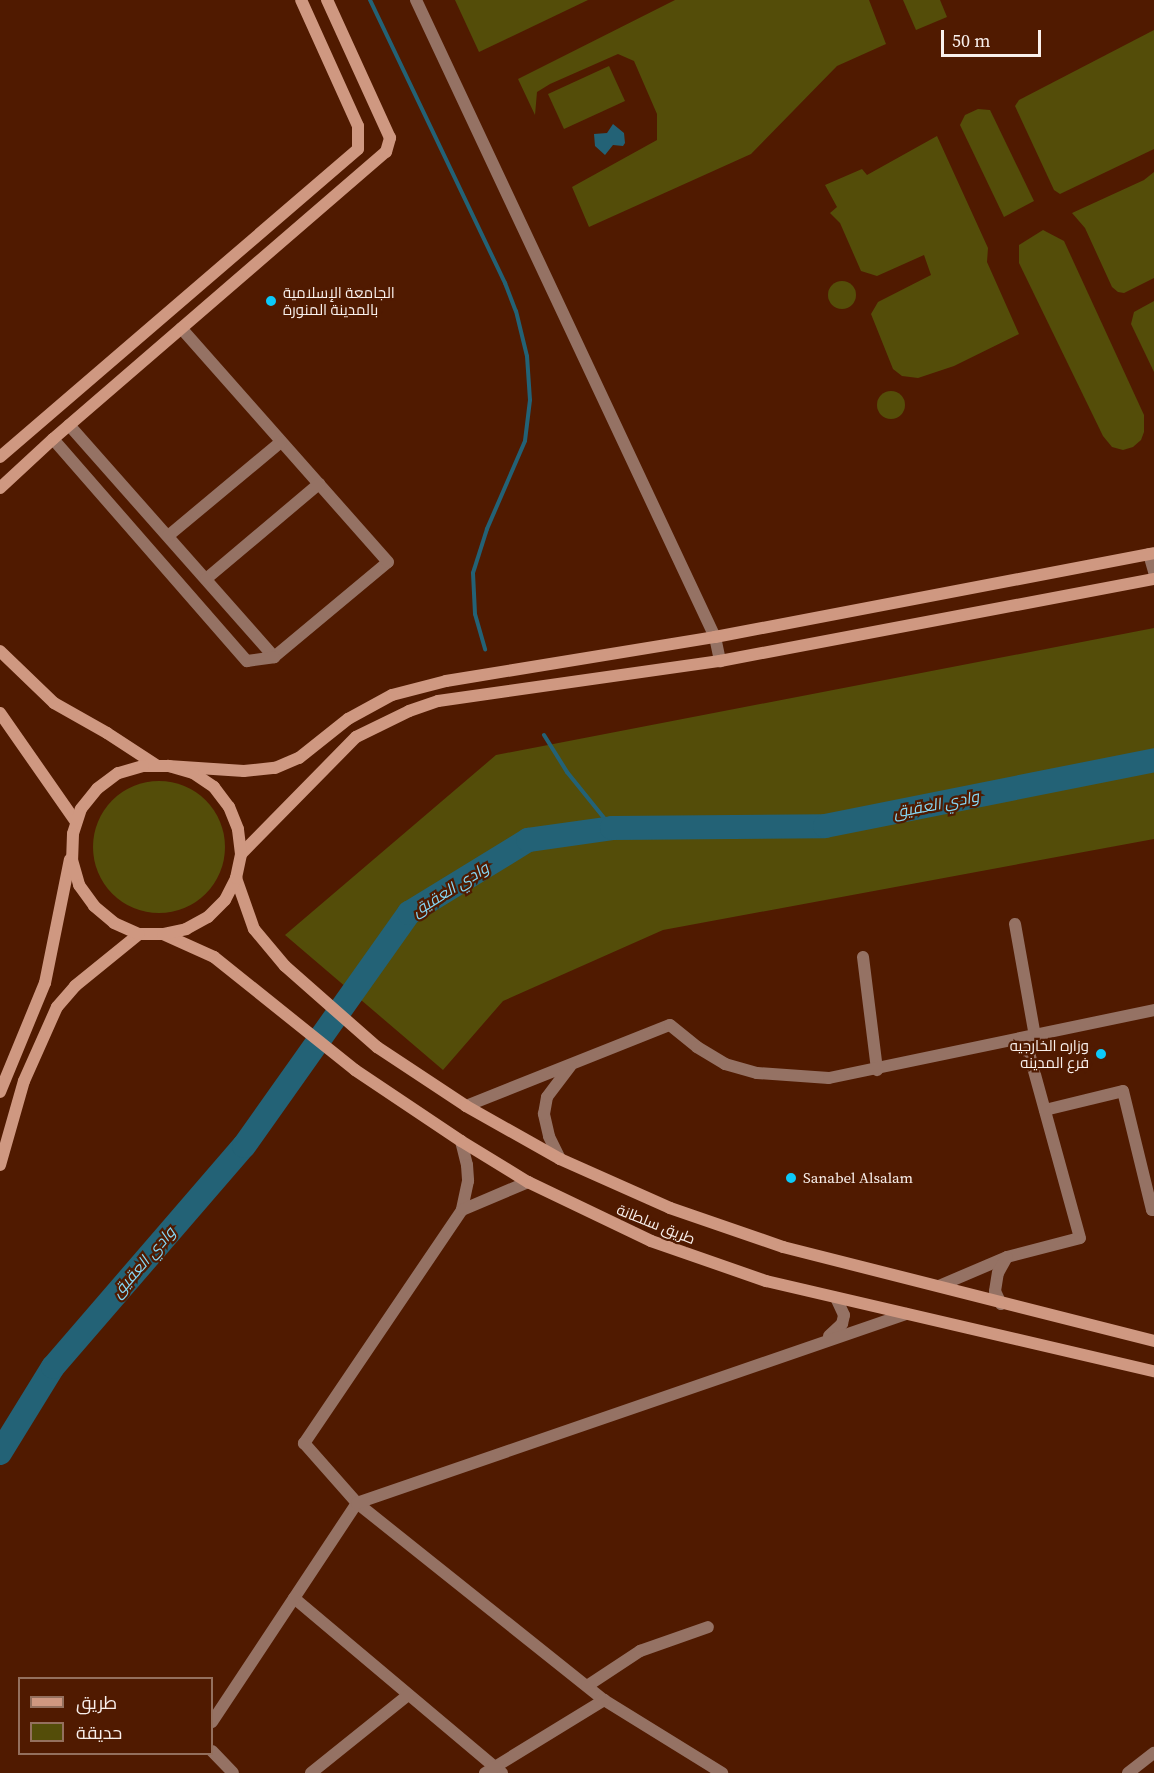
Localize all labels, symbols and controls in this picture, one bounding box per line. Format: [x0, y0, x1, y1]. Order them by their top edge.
scale bar [944, 18, 1044, 56]
text: 50 m [952, 28, 990, 53]
place label: الجامعة الإسلامية بالمدينة المنورة [283, 283, 395, 318]
marker: الجامعة الإسلامية بالمدينة المنورة [264, 294, 278, 308]
water label: وادي العقيق [891, 786, 981, 822]
water label: وادي العقيق [408, 858, 492, 920]
place label: وزاره الخارجيه فرع المدينه [1010, 1036, 1089, 1071]
marker: وزاره الخارجيه فرع المدينه [1094, 1047, 1108, 1061]
place label: Sanabel Alsalam [803, 1169, 913, 1187]
marker: Sanabel Alsalam [784, 1171, 798, 1185]
street label: طريق سلطانة [614, 1200, 698, 1248]
water label: وادي العقيق [107, 1223, 179, 1301]
legend [18, 1677, 213, 1755]
text: طريق [76, 1690, 117, 1715]
text: حديقة [76, 1720, 122, 1745]

